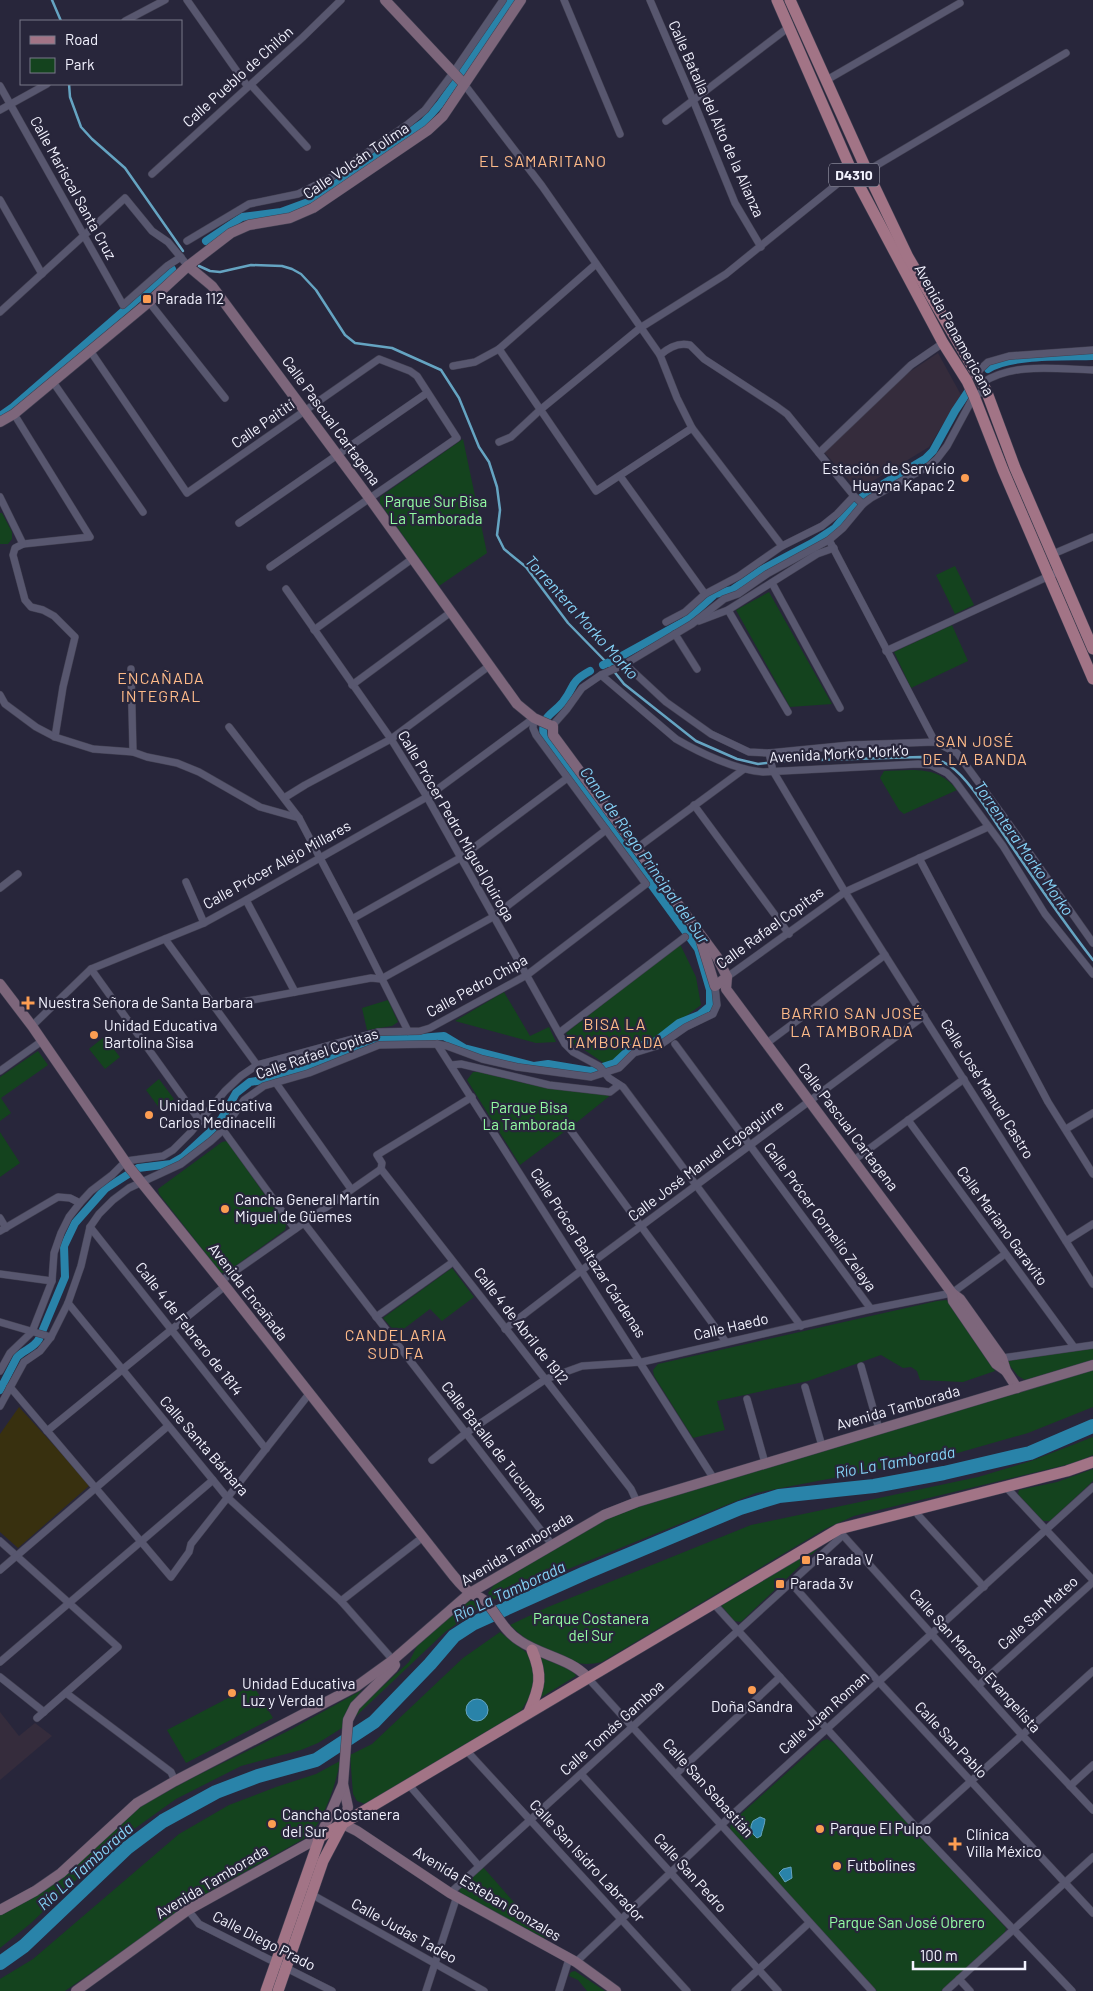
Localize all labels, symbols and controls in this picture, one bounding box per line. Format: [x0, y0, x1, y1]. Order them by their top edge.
street label: Calle Batalla del Alto de la Alianza [665, 17, 769, 220]
legend [20, 20, 182, 85]
street label: Calle Pueblo de Chilón [179, 22, 296, 130]
text: Road [65, 30, 98, 48]
text: Park [65, 55, 95, 73]
street label: Calle Mariscal Santa Cruz [27, 113, 121, 263]
street label: Calle Volcán Tolima [299, 118, 412, 202]
district label: EL SAMARITANO [479, 151, 607, 170]
road number: D4310 [829, 164, 879, 186]
street label: Avenida Panamericana [911, 261, 998, 398]
place label: Parada 112 [157, 289, 224, 307]
marker: Parada 112 [141, 293, 153, 305]
street label: Calle Pascual Cartagena [279, 352, 385, 489]
street label: Calle Paitití [227, 395, 297, 451]
place label: Estación de Servicio Huayna Kapac 2 [822, 459, 955, 494]
marker: Estación de Servicio Huayna Kapac 2 [959, 472, 971, 484]
park label: Parque Sur Bisa La Tamborada [385, 492, 487, 527]
water label: Torrentera Morko Morko [522, 551, 643, 683]
district label: ENCAÑADA INTEGRAL [117, 668, 205, 705]
street label: Calle Prócer Pedro Miguel Quiroga [395, 727, 519, 924]
district label: SAN JOSÉ DE LA BANDA [922, 731, 1028, 768]
street label: Avenida Mork'o Mork'o [769, 740, 909, 766]
water label: Canal de Riego Principal del Sur [577, 762, 715, 948]
water label: Torrentera Morko Morko [971, 777, 1078, 919]
street label: Calle Prócer Alejo Millares [200, 816, 353, 912]
street label: Calle Rafael Copitas [712, 882, 827, 972]
street label: Calle Pedro Chipa [423, 950, 530, 1020]
place label: Nuestra Señora de Santa Barbara [38, 993, 253, 1011]
marker: Nuestra Señora de Santa Barbara [22, 997, 34, 1009]
district label: BARRIO SAN JOSÉ LA TAMBORADA [781, 1003, 923, 1040]
district label: BISA LA TAMBORADA [566, 1014, 664, 1051]
street label: Calle José Manuel Castro [937, 1015, 1038, 1162]
place label: Unidad Educativa Bartolina Sisa [104, 1016, 217, 1051]
street label: Calle Rafael Copitas [253, 1024, 380, 1082]
marker: Unidad Educativa Bartolina Sisa [88, 1029, 100, 1041]
street label: Calle Pascual Cartagena [795, 1059, 903, 1194]
place label: Unidad Educativa Carlos Medinacelli [159, 1096, 276, 1131]
street label: Calle José Manuel Egoaguirre [624, 1096, 787, 1225]
park label: Parque Bisa La Tamborada [483, 1098, 575, 1133]
marker: Unidad Educativa Carlos Medinacelli [143, 1109, 155, 1121]
street label: Calle Prócer Cornelio Zelaya [761, 1138, 881, 1294]
street label: Calle Mariano Garavito [953, 1162, 1052, 1289]
street label: Calle Prócer Baltazar Cárdenas [527, 1164, 650, 1341]
place label: Cancha General Martín Miguel de Güemes [235, 1190, 380, 1225]
marker: Cancha General Martín Miguel de Güemes [219, 1203, 231, 1215]
street label: Avenida Encañada [205, 1239, 292, 1344]
street label: Calle 4 de Febrero de 1814 [132, 1258, 247, 1399]
street label: Calle 4 de Abril de 1912 [471, 1263, 573, 1387]
street label: Calle Haedo [692, 1309, 770, 1343]
district label: CANDELARIA SUD FA [345, 1325, 447, 1362]
street label: Calle Batalla de Tucumán [438, 1377, 552, 1515]
street label: Avenida Tamborada [834, 1381, 962, 1433]
street label: Calle Santa Bárbara [156, 1392, 253, 1499]
water label: Río La Tamborada [833, 1442, 956, 1481]
street label: Avenida Tamborada [457, 1507, 576, 1589]
place label: Parada V [816, 1550, 873, 1568]
marker: Parada V [800, 1554, 812, 1566]
water label: Río La Tamborada [450, 1556, 568, 1625]
street label: Calle San Mateo [993, 1572, 1081, 1653]
place label: Parada 3v [790, 1574, 853, 1592]
marker: Parada 3v [774, 1578, 786, 1590]
street label: Calle San Marcos Evangelista [906, 1585, 1045, 1736]
park label: Parque Costanera del Sur [533, 1609, 649, 1644]
street label: Calle Juan Roman [774, 1667, 872, 1758]
place label: Unidad Educativa Luz y Verdad [242, 1674, 355, 1709]
street label: Calle Tomás Gamboa [556, 1676, 667, 1779]
marker: Doña Sandra [746, 1684, 758, 1696]
marker: Unidad Educativa Luz y Verdad [226, 1687, 238, 1699]
place label: Doña Sandra [711, 1697, 793, 1715]
street label: Calle San Pablo [912, 1697, 992, 1781]
street label: Calle San Sebastián [660, 1734, 758, 1840]
street label: Calle San Isidro Labrador [526, 1795, 650, 1926]
place label: Cancha Costanera del Sur [282, 1805, 400, 1840]
water label: Río La Tamborada [33, 1818, 136, 1913]
marker: Cancha Costanera del Sur [266, 1818, 278, 1830]
place label: Parque El Pulpo [830, 1819, 931, 1837]
marker: Parque El Pulpo [814, 1823, 826, 1835]
place label: Clínica Villa México [966, 1825, 1042, 1860]
street label: Calle San Pedro [650, 1829, 731, 1916]
marker: Clínica Villa México [948, 1837, 962, 1851]
street label: Avenida Tamborada [152, 1840, 271, 1922]
street label: Avenida Esteban Gonzales [410, 1842, 565, 1944]
place label: Futbolines [847, 1856, 915, 1874]
marker: Futbolines [831, 1860, 843, 1872]
street label: Calle Judas Tadeo [349, 1894, 460, 1967]
street label: Calle Diego Prado [210, 1906, 319, 1974]
park label: Parque San José Obrero [829, 1913, 985, 1931]
scale bar [913, 1938, 1026, 1970]
text: 100 m [920, 1946, 958, 1964]

